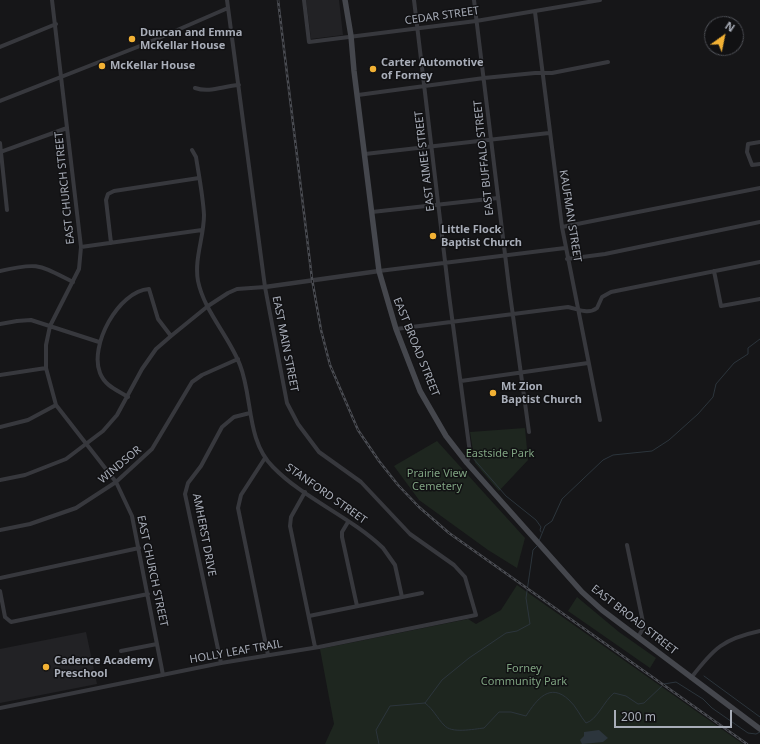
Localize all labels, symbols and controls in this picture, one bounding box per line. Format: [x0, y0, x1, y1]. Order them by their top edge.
street label: CEDAR STREET [404, 4, 480, 28]
north arrow [704, 16, 744, 56]
text: N [722, 18, 738, 35]
place label: Duncan and Emma McKellar House [140, 26, 242, 52]
marker: Duncan and Emma McKellar House [127, 34, 137, 44]
place label: Carter Automotive of Forney [381, 56, 484, 82]
place label: McKellar House [110, 59, 195, 73]
marker: McKellar House [97, 61, 107, 71]
marker: Carter Automotive of Forney [368, 64, 378, 74]
street label: EAST BUFFALO STREET [471, 100, 497, 216]
street label: EAST AIMEE STREET [412, 110, 438, 212]
street label: EAST CHURCH STREET [53, 131, 77, 245]
street label: KAUFMAN STREET [556, 169, 584, 263]
place label: Little Flock Baptist Church [441, 223, 522, 249]
marker: Little Flock Baptist Church [428, 231, 438, 241]
street label: EAST MAIN STREET [269, 295, 301, 393]
street label: EAST BROAD STREET [390, 295, 442, 399]
place label: Mt Zion Baptist Church [501, 380, 582, 406]
marker: Mt Zion Baptist Church [488, 388, 498, 398]
street label: WINDSOR [96, 443, 144, 487]
park label: Eastside Park [466, 447, 534, 461]
street label: STANFORD STREET [283, 461, 369, 527]
park label: Prairie View Cemetery [407, 467, 467, 493]
street label: AMHERST DRIVE [189, 492, 219, 578]
street label: EAST CHURCH STREET [134, 514, 170, 628]
street label: EAST BROAD STREET [588, 582, 680, 658]
street label: HOLLY LEAF TRAIL [189, 637, 283, 667]
place label: Cadence Academy Preschool [54, 654, 154, 680]
marker: Cadence Academy Preschool [41, 662, 51, 672]
park label: Forney Community Park [481, 662, 567, 688]
scale bar [616, 702, 734, 728]
text: 200 m [621, 708, 656, 725]

